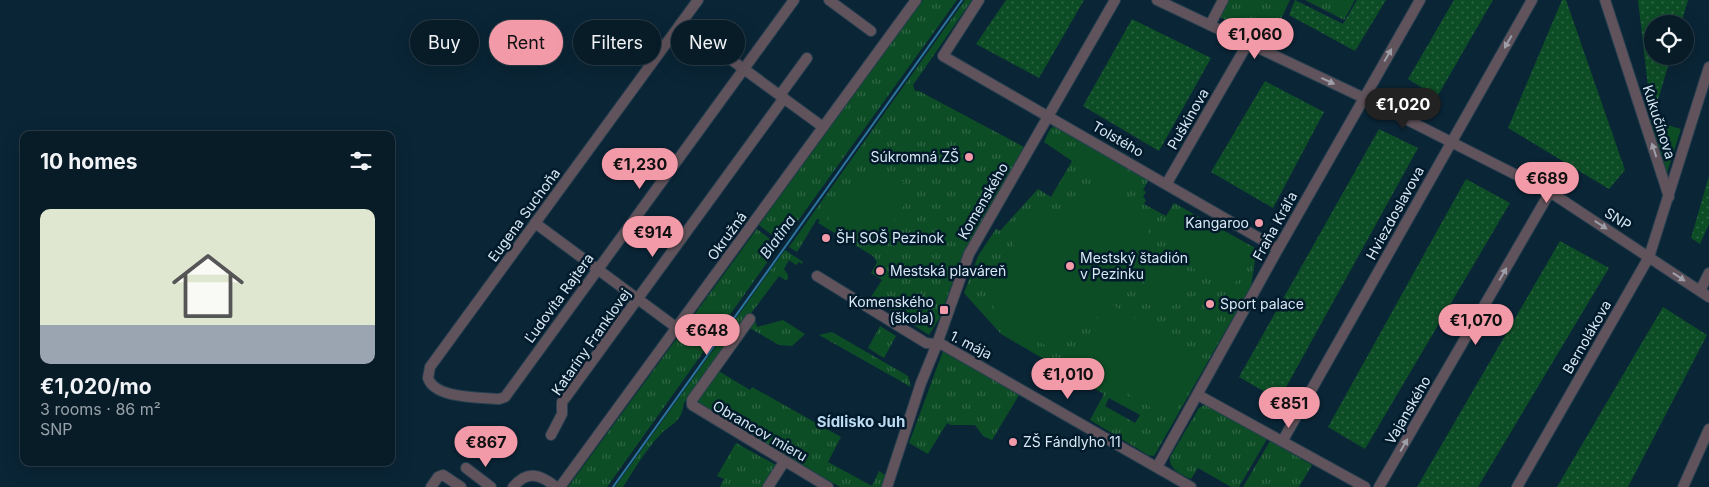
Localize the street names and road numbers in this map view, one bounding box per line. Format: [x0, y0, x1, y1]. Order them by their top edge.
street label: Kukučínova [1640, 83, 1679, 161]
street label: Puškinova [1163, 85, 1212, 152]
street label: Tolstého [1090, 117, 1147, 160]
street label: Komenského [954, 159, 1011, 242]
street label: Hviezdoslavova [1362, 163, 1427, 262]
street label: Eugena Suchoňa [484, 165, 563, 265]
street label: Fraňa Kráľa [1249, 188, 1300, 263]
street label: SNP [1602, 204, 1635, 233]
street label: Okružná [703, 208, 750, 263]
street label: Ľudovíta Rajtera [520, 250, 597, 346]
street label: Kataríny Franklovej [547, 285, 634, 398]
street label: Bernolákova [1559, 297, 1614, 376]
street label: 1. mája [947, 327, 995, 362]
street label: Vajanského [1381, 373, 1434, 447]
street label: Obrancov mieru [710, 397, 810, 464]

